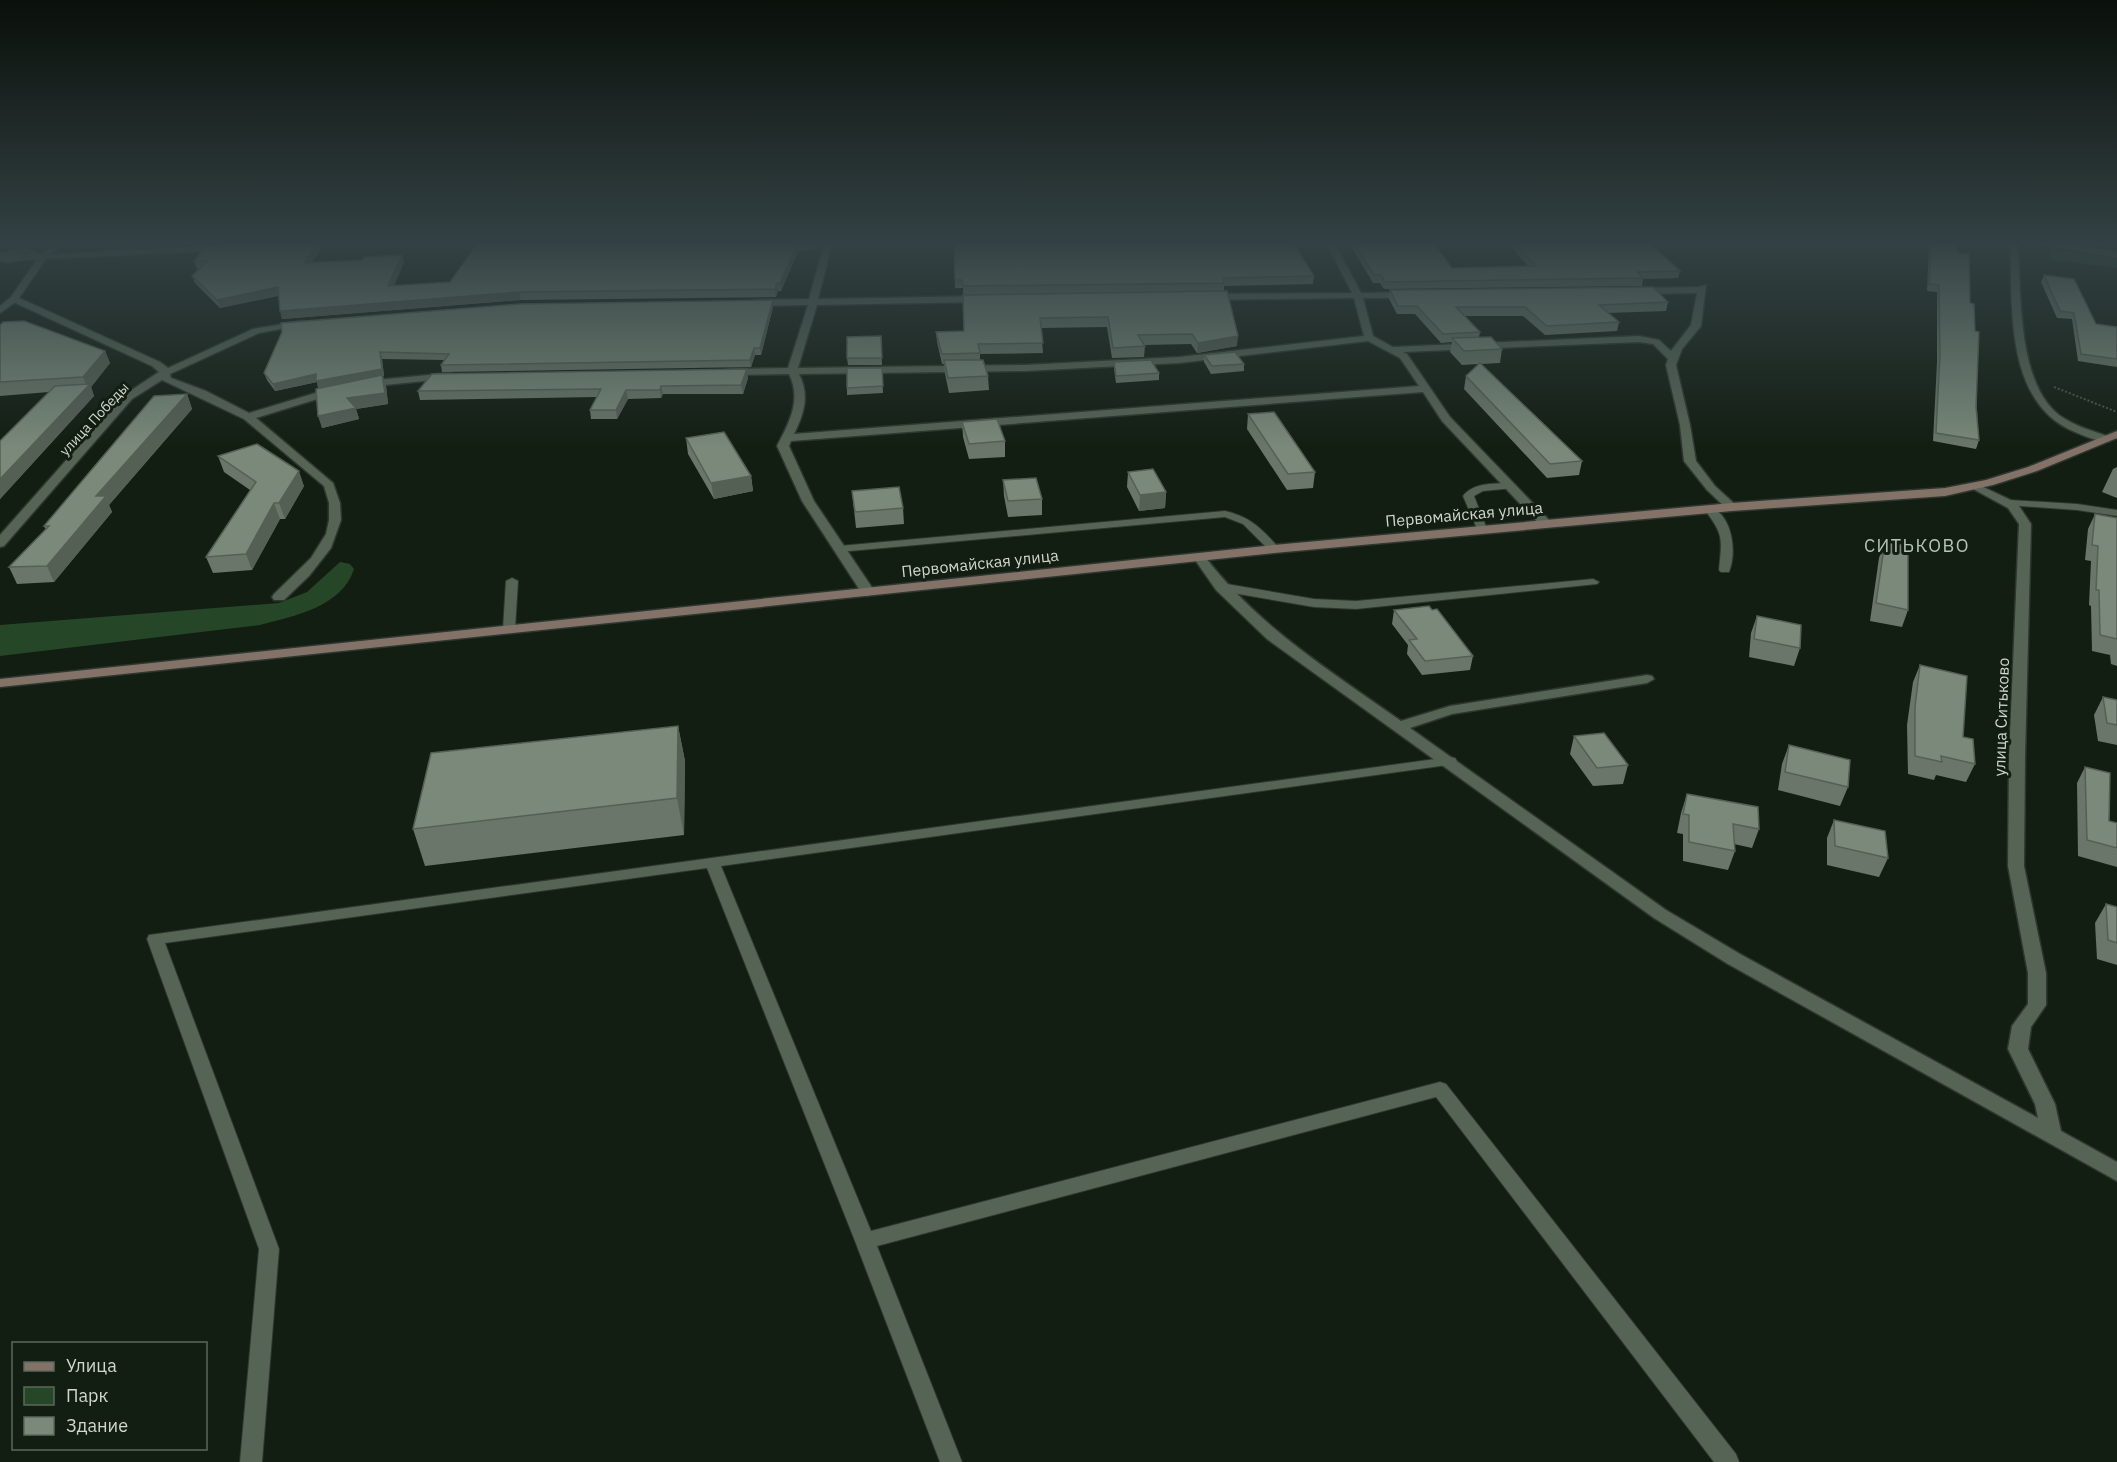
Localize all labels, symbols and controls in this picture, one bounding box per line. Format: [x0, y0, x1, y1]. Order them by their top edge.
street label: улица Победы [55, 379, 133, 459]
street label: Первомайская улица [1384, 497, 1544, 531]
district label: СИТЬКОВО [1864, 534, 1970, 557]
street label: Первомайская улица [900, 545, 1060, 581]
street label: улица Ситьково [1989, 657, 2013, 777]
legend [12, 1342, 207, 1450]
text: Улица [66, 1354, 117, 1377]
text: Парк [66, 1384, 109, 1407]
text: Здание [66, 1414, 128, 1437]

